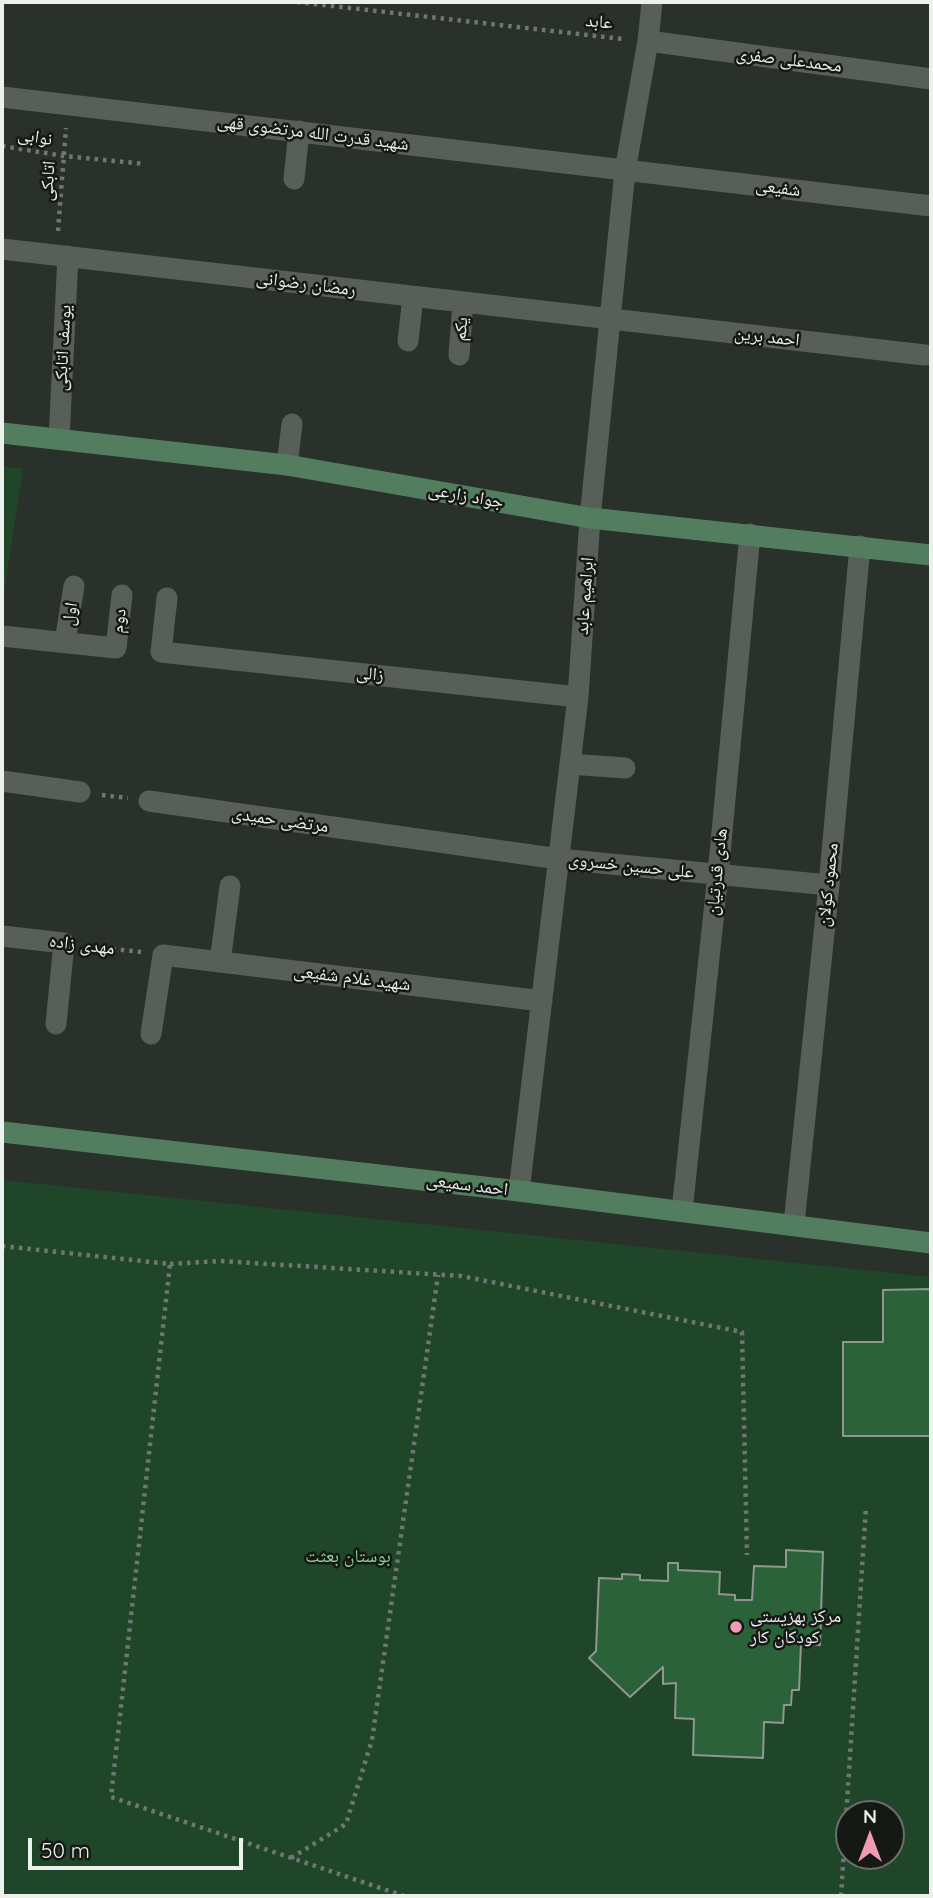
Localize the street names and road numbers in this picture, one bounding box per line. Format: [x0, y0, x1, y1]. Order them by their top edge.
street label: عابد [584, 10, 614, 34]
street label: محمدعلی صفری [735, 43, 843, 77]
street label: شهید قدرت الله مرتضوی قهی [216, 111, 410, 155]
street label: نوابی [16, 124, 54, 150]
street label: اتابکی [36, 160, 60, 202]
street label: شفیعی [754, 175, 802, 201]
street label: رمضان رضوانی [255, 267, 357, 301]
street label: یوسف اتابکی [50, 304, 76, 392]
street label: یکم [449, 316, 473, 342]
street label: احمد برین [733, 323, 801, 351]
street label: جواد زارعی [427, 479, 505, 513]
street label: ابراهیم عابد [572, 556, 598, 636]
street label: اول [58, 601, 82, 627]
street label: دوم [107, 608, 131, 634]
street label: زالی [355, 662, 385, 686]
street label: مرتضی حمیدی [230, 802, 330, 838]
street label: هادی قدرتیان [702, 827, 732, 917]
street label: محمود کولان [813, 842, 843, 928]
street label: علی حسین خسروی [567, 849, 695, 883]
street label: مهدی زاده [48, 930, 116, 960]
street label: شهید غلام شفیعی [292, 960, 412, 996]
street label: احمد سمیعی [425, 1169, 509, 1201]

